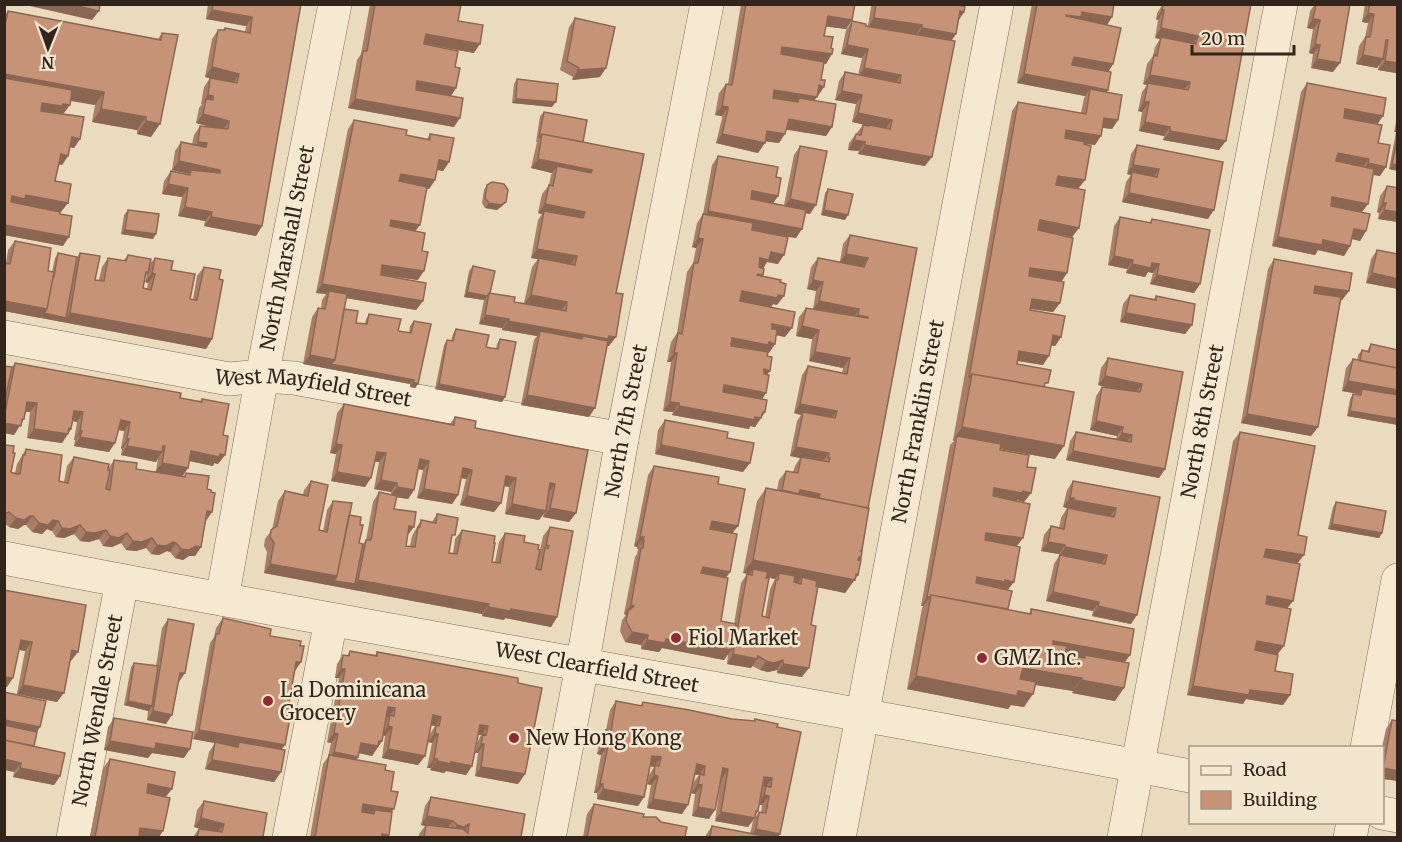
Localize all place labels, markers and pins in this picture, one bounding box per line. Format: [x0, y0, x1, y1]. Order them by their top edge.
place label: Fiol Market [688, 625, 798, 650]
marker: Fiol Market [669, 631, 683, 645]
place label: GMZ Inc. [994, 645, 1081, 670]
marker: GMZ Inc. [975, 651, 989, 665]
place label: La Dominicana Grocery [280, 677, 427, 725]
marker: La Dominicana Grocery [261, 694, 275, 708]
place label: New Hong Kong [526, 725, 682, 750]
marker: New Hong Kong [507, 731, 521, 745]

